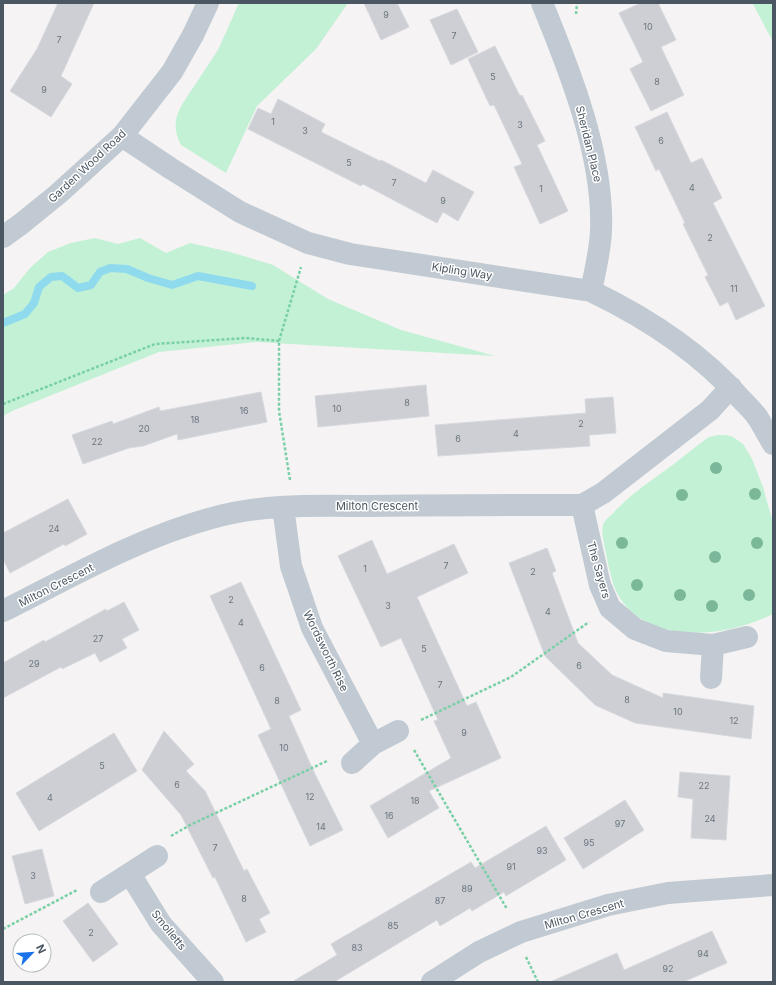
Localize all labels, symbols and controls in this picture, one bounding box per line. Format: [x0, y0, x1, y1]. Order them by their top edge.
house number: 9 [383, 9, 389, 20]
house number: 10 [643, 21, 653, 32]
house number: 7 [451, 30, 457, 41]
house number: 7 [56, 34, 62, 45]
house number: 5 [490, 71, 496, 82]
house number: 8 [654, 76, 660, 87]
house number: 9 [41, 84, 47, 95]
street label: Sheridan Place [573, 104, 605, 184]
house number: 1 [271, 116, 275, 127]
house number: 3 [517, 119, 523, 130]
house number: 3 [302, 125, 308, 136]
street label: Garden Wood Road [45, 126, 129, 206]
house number: 6 [658, 135, 664, 146]
house number: 5 [346, 157, 352, 168]
house number: 7 [391, 177, 397, 188]
house number: 4 [689, 182, 695, 193]
house number: 1 [539, 183, 543, 194]
house number: 9 [440, 195, 446, 206]
house number: 2 [707, 232, 713, 243]
street label: Kipling Way [431, 259, 493, 283]
house number: 11 [730, 283, 738, 294]
house number: 8 [404, 397, 410, 408]
house number: 10 [332, 403, 342, 414]
house number: 16 [239, 405, 249, 416]
house number: 18 [190, 414, 200, 425]
house number: 2 [578, 418, 584, 429]
house number: 20 [138, 423, 150, 434]
house number: 4 [513, 428, 519, 439]
house number: 6 [455, 433, 461, 444]
house number: 22 [92, 436, 102, 447]
street label: Milton Crescent [336, 499, 418, 513]
house number: 24 [48, 523, 60, 534]
street label: The Sayers [584, 540, 614, 600]
street label: Milton Crescent [16, 560, 96, 610]
house number: 7 [443, 560, 449, 571]
house number: 1 [363, 563, 367, 574]
house number: 2 [530, 566, 536, 577]
house number: 2 [228, 594, 234, 605]
house number: 3 [385, 600, 391, 611]
house number: 4 [545, 606, 551, 617]
street label: Wordsworth Rise [300, 608, 352, 694]
house number: 4 [238, 617, 244, 628]
house number: 27 [93, 633, 103, 644]
house number: 5 [421, 643, 427, 654]
house number: 29 [28, 658, 40, 669]
house number: 6 [576, 660, 582, 671]
house number: 6 [259, 662, 265, 673]
house number: 7 [437, 679, 443, 690]
house number: 8 [624, 694, 630, 705]
house number: 8 [274, 695, 280, 706]
house number: 10 [673, 706, 683, 717]
house number: 12 [729, 715, 739, 726]
house number: 9 [461, 727, 467, 738]
house number: 10 [279, 742, 289, 753]
house number: 5 [99, 760, 105, 771]
house number: 6 [174, 779, 180, 790]
house number: 22 [699, 780, 709, 791]
house number: 12 [305, 791, 315, 802]
house number: 4 [47, 792, 53, 803]
house number: 18 [410, 795, 420, 806]
house number: 16 [384, 810, 394, 821]
house number: 24 [704, 813, 716, 824]
house number: 97 [615, 818, 625, 829]
house number: 14 [316, 821, 326, 832]
house number: 95 [583, 837, 595, 848]
house number: 7 [212, 842, 218, 853]
house number: 93 [536, 845, 548, 856]
house number: 91 [506, 861, 516, 872]
house number: 3 [30, 870, 36, 881]
house number: 89 [461, 883, 473, 894]
house number: 8 [241, 893, 247, 904]
house number: 87 [435, 895, 445, 906]
street label: Milton Crescent [543, 896, 626, 932]
street label: Smolletts [149, 907, 190, 953]
house number: 85 [387, 920, 399, 931]
house number: 2 [88, 927, 94, 938]
north arrow [12, 933, 52, 973]
text: N [33, 942, 49, 956]
house number: 83 [351, 942, 363, 953]
house number: 94 [697, 948, 709, 959]
house number: 92 [662, 963, 674, 974]

